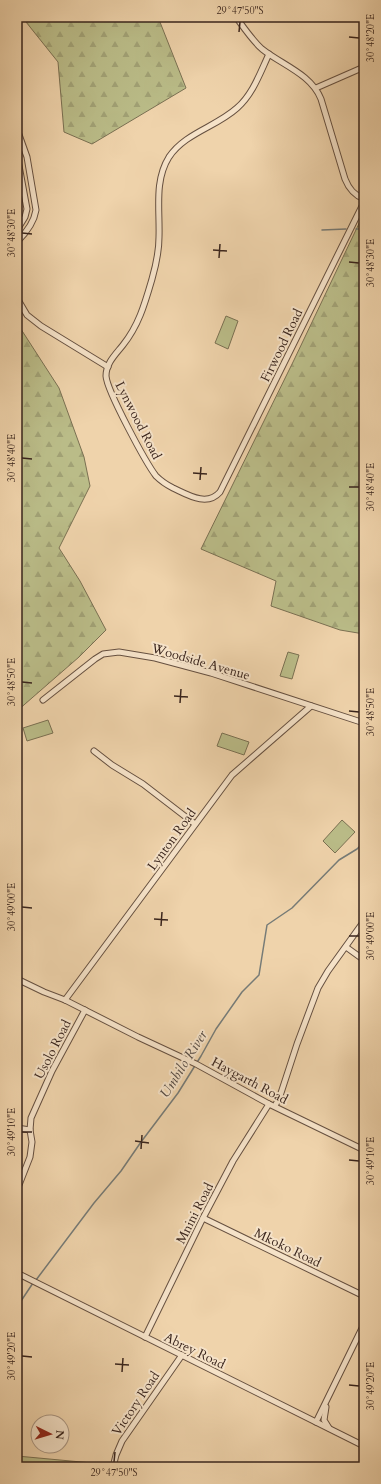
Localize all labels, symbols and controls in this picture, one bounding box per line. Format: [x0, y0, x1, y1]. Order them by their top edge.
text: 29°47'50"S [216, 4, 264, 18]
text: 30°48'20"E [364, 14, 378, 62]
text: 30°48'30"E [5, 209, 19, 257]
text: 30°48'30"E [364, 239, 378, 287]
street label: Firwood Road [256, 306, 307, 385]
street label: Lynwood Road [111, 378, 166, 463]
text: 30°48'40"E [5, 434, 19, 482]
text: 30°48'40"E [364, 463, 378, 511]
street label: Woodside Avenue [148, 639, 252, 685]
text: 30°48'50"E [5, 658, 19, 706]
text: 30°48'50"E [364, 688, 378, 736]
street label: Lynton Road [143, 805, 201, 874]
text: 30°49'00"E [5, 883, 19, 931]
text: 30°49'00"E [364, 912, 378, 960]
street label: Usolo Road [30, 1017, 76, 1082]
water label: Umbilo River [155, 1027, 212, 1102]
street label: Haygarth Road [208, 1053, 291, 1109]
text: 30°49'10"E [5, 1108, 19, 1156]
text: 30°49'10"E [364, 1137, 378, 1185]
street label: Mnini Road [172, 1180, 218, 1247]
street label: Mkoko Road [251, 1224, 324, 1272]
street label: Abrey Road [161, 1328, 228, 1373]
text: 30°49'20"E [5, 1332, 19, 1380]
text: 30°49'20"E [364, 1362, 378, 1410]
street label: Victory Road [108, 1368, 164, 1439]
north arrow [30, 1414, 70, 1454]
text: N [52, 1429, 67, 1441]
text: 29°47'50"S [90, 1466, 138, 1480]

